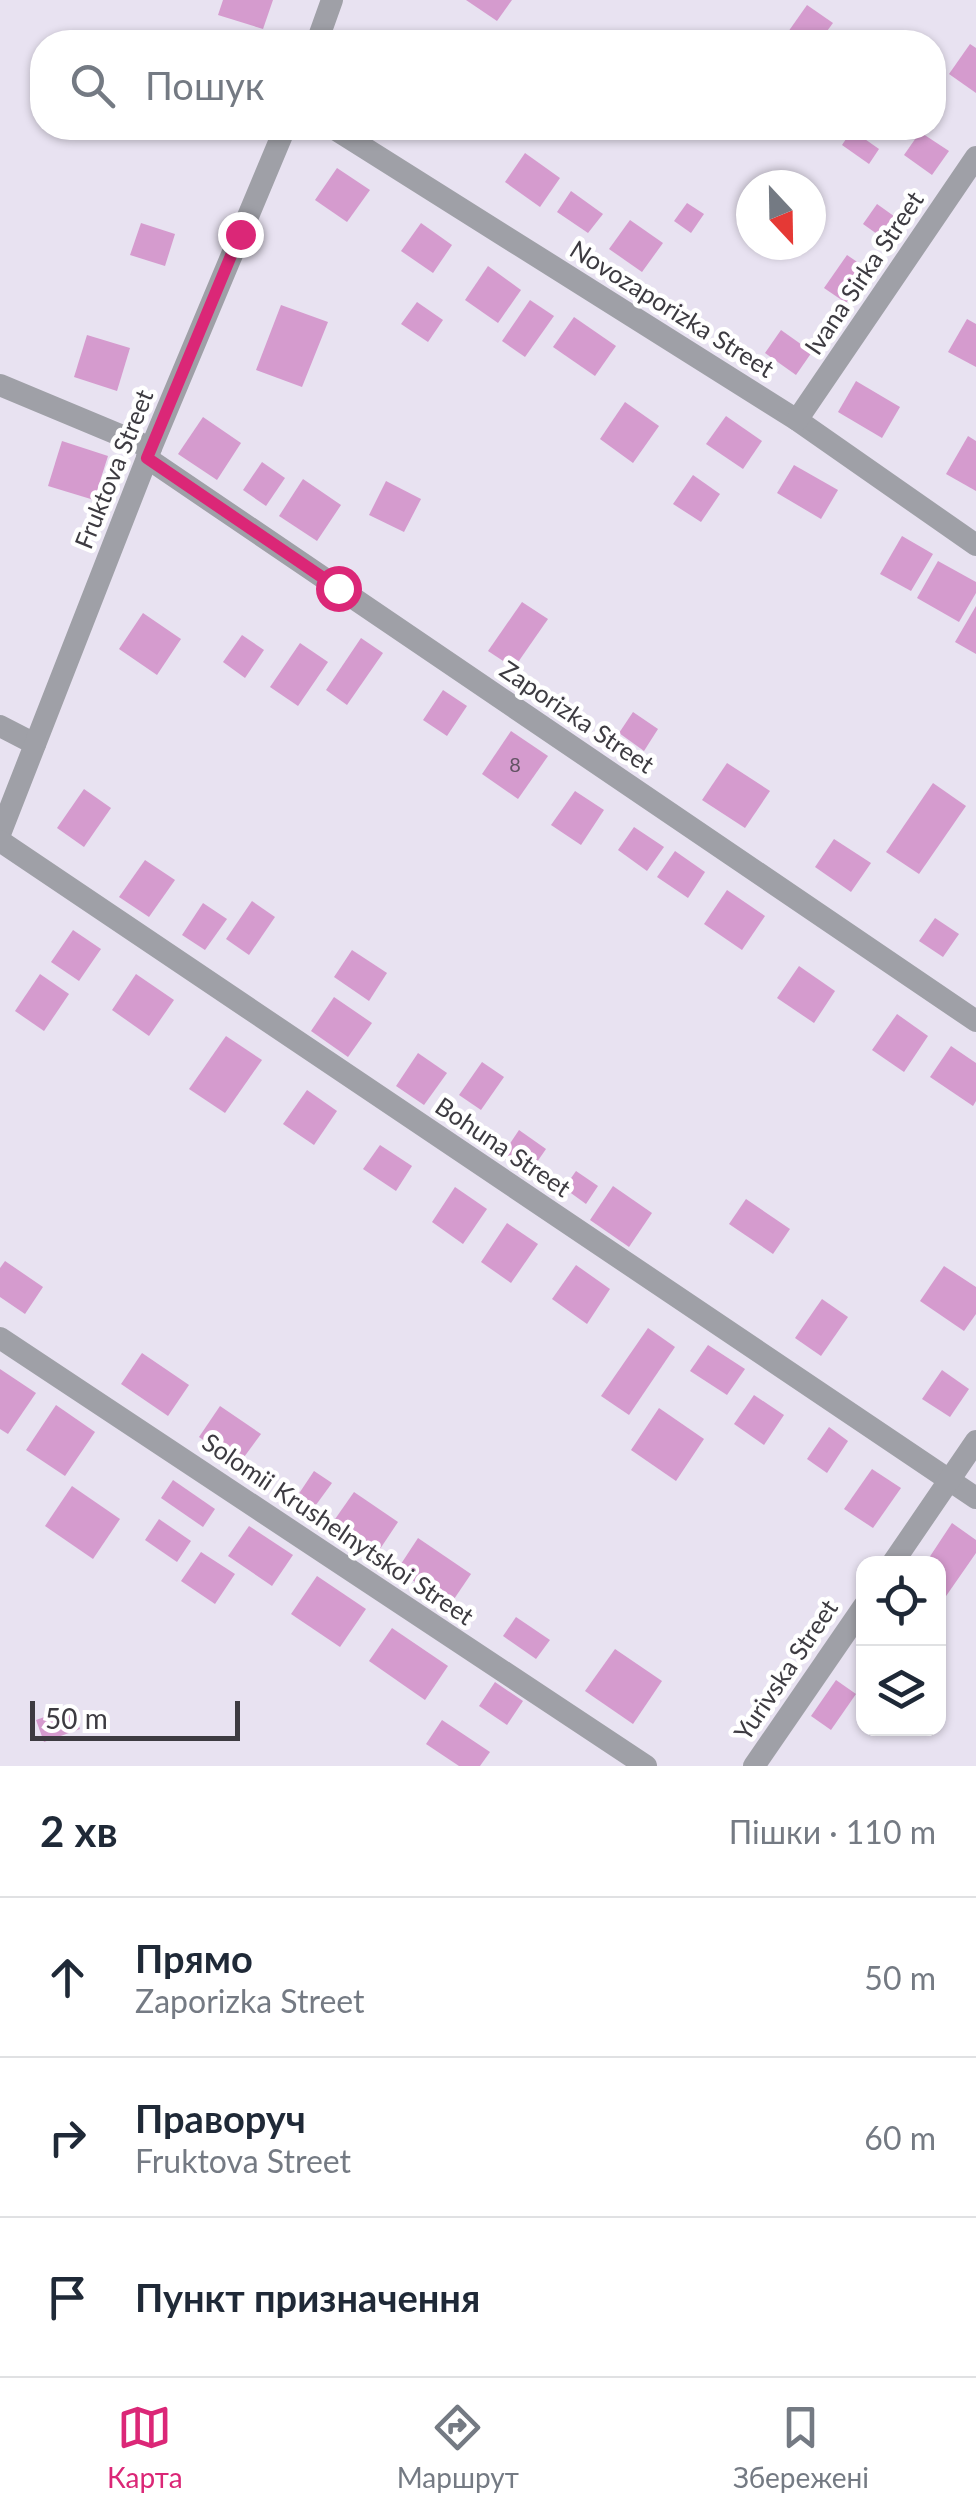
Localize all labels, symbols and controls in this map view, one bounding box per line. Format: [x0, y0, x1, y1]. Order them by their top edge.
search box [30, 30, 946, 140]
icon: search [65, 58, 120, 113]
text: Пошук [145, 62, 264, 108]
north arrow [736, 170, 826, 260]
street label: Ivana Sirka Street [797, 185, 929, 360]
route end [218, 212, 264, 258]
street label: Novozaporizka Street [565, 233, 780, 383]
street label: Fruktova Street [68, 385, 159, 553]
route start [316, 566, 362, 612]
street label: Zaporizka Street [495, 654, 660, 779]
house number: 8 [509, 752, 521, 776]
street label: Bohuna Street [430, 1090, 577, 1202]
street label: Solomii Krushelnytskoi Street [197, 1426, 480, 1630]
map controls [856, 1556, 946, 1736]
button: locate [856, 1556, 946, 1646]
street label: Yurivska Street [727, 1593, 843, 1746]
button: layers [856, 1646, 946, 1736]
scale bar [30, 1696, 240, 1740]
text: 50 m [45, 1701, 108, 1735]
text: 2 хв [40, 1806, 118, 1856]
text: Пішки · 110 m [729, 1812, 936, 1851]
text: Прямо [135, 1935, 253, 1981]
icon: ahead [40, 1950, 95, 2005]
text: 50 m [864, 1958, 936, 1997]
text: Zaporizka Street [135, 1981, 365, 2020]
text: Праворуч [135, 2095, 306, 2141]
icon: right [40, 2110, 95, 2165]
text: 60 m [864, 2118, 936, 2157]
text: Fruktova Street [135, 2141, 351, 2180]
icon: arrive [40, 2270, 95, 2325]
text: Пункт призначення [135, 2274, 480, 2320]
tab: Карта [107, 2400, 183, 2494]
tab: Маршрут [397, 2400, 519, 2494]
tab: Збережені [733, 2400, 869, 2494]

